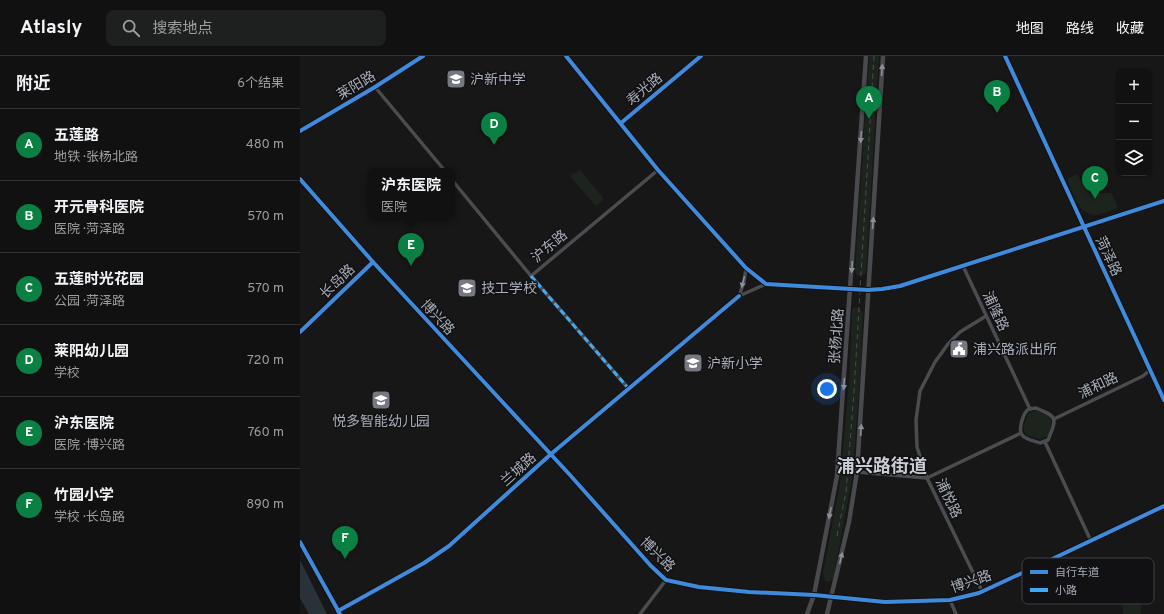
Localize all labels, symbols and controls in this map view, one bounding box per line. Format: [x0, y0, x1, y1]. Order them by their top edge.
search box [106, 10, 386, 46]
text: Atlasly [20, 16, 82, 40]
icon: search [120, 17, 142, 39]
text: 搜索地点 [152, 20, 212, 39]
text: 地图 [1016, 21, 1044, 38]
text: 路线 [1066, 21, 1094, 38]
text: 收藏 [1116, 21, 1144, 38]
one-way arrow [879, 64, 886, 76]
street label: 莱阳路 [334, 68, 379, 104]
school or university icon: 沪新中学 [445, 68, 467, 90]
map controls [1116, 68, 1152, 176]
button: + [1116, 68, 1152, 104]
street label: 寿光路 [623, 69, 667, 110]
place label: 沪新中学 [470, 72, 526, 89]
text: 附近 [16, 74, 50, 96]
text: 6个结果 [237, 76, 284, 92]
pin: B [984, 80, 1010, 113]
pin: A [856, 86, 882, 119]
button: − [1116, 104, 1152, 140]
pin: D [481, 112, 507, 145]
text: 五莲路 [54, 127, 99, 146]
one-way arrow [857, 131, 864, 143]
text: A [24, 137, 34, 153]
text: 480 m [246, 137, 284, 153]
button: layers [1116, 140, 1152, 176]
text: 地铁 · 张杨北路 [54, 150, 138, 166]
pin: C [1082, 166, 1108, 199]
popup [367, 168, 455, 220]
text: 沪东医院 [381, 177, 441, 196]
text: 开元骨科医院 [54, 199, 144, 218]
text: 医院 [381, 200, 407, 216]
text: B [25, 209, 33, 225]
text: 570 m [247, 209, 284, 225]
one-way arrow [869, 217, 876, 229]
text: 医院 · 菏泽路 [54, 222, 125, 238]
street label: 沪东路 [528, 227, 572, 267]
pin: E [398, 233, 424, 266]
street label: 菏泽路 [1091, 234, 1124, 279]
street label: 长岛路 [317, 261, 359, 303]
one-way arrow [849, 261, 856, 273]
text: 五莲时光花园 [54, 271, 144, 290]
one-way arrow [740, 276, 746, 289]
school or university icon: 技工学校 [456, 277, 478, 299]
place label: 技工学校 [481, 280, 537, 298]
text: C [25, 281, 33, 297]
text: 570 m [247, 281, 284, 297]
street label: 浦隆路 [978, 289, 1011, 334]
text: 公园 · 菏泽路 [54, 294, 125, 310]
street label: 博兴路 [416, 296, 458, 339]
street label: 张杨北路 [826, 308, 848, 365]
public building icon: 浦兴路派出所 [948, 338, 970, 360]
place label: 浦兴路派出所 [973, 342, 1057, 359]
text: 莱阳幼儿园 [54, 343, 129, 362]
school or university icon: 沪新小学 [682, 352, 704, 374]
text: D [24, 353, 34, 369]
text: 720 m [247, 353, 284, 369]
place label: 沪新小学 [707, 356, 763, 373]
text: 学校 [54, 366, 80, 382]
street label: 浦和路 [1076, 370, 1121, 403]
one-way arrow [840, 378, 847, 390]
your location [817, 379, 837, 399]
school or university icon: 悦多智能幼儿园 [370, 389, 392, 411]
place label: 悦多智能幼儿园 [332, 413, 430, 431]
text: 沪东医院 [54, 415, 114, 434]
one-way arrow [857, 424, 864, 436]
text: E [25, 425, 33, 441]
text: 760 m [248, 425, 284, 441]
text: 医院 · 博兴路 [54, 438, 125, 454]
street label: 兰城路 [498, 450, 540, 490]
district label: 浦兴路街道 [837, 456, 927, 479]
street label: 浦悦路 [931, 476, 964, 521]
text: 竹园小学 [54, 487, 114, 506]
text: F [25, 497, 33, 513]
text: 890 m [246, 497, 284, 513]
one-way arrow [827, 506, 833, 519]
text: 学校 · 长岛路 [54, 510, 125, 526]
pin: F [332, 526, 358, 559]
street label: 博兴路 [636, 533, 679, 576]
one-way arrow [838, 552, 844, 564]
legend [1022, 558, 1154, 604]
text: 自行车道 [1055, 566, 1099, 580]
street label: 博兴路 [949, 567, 994, 597]
text: 小路 [1055, 584, 1077, 598]

